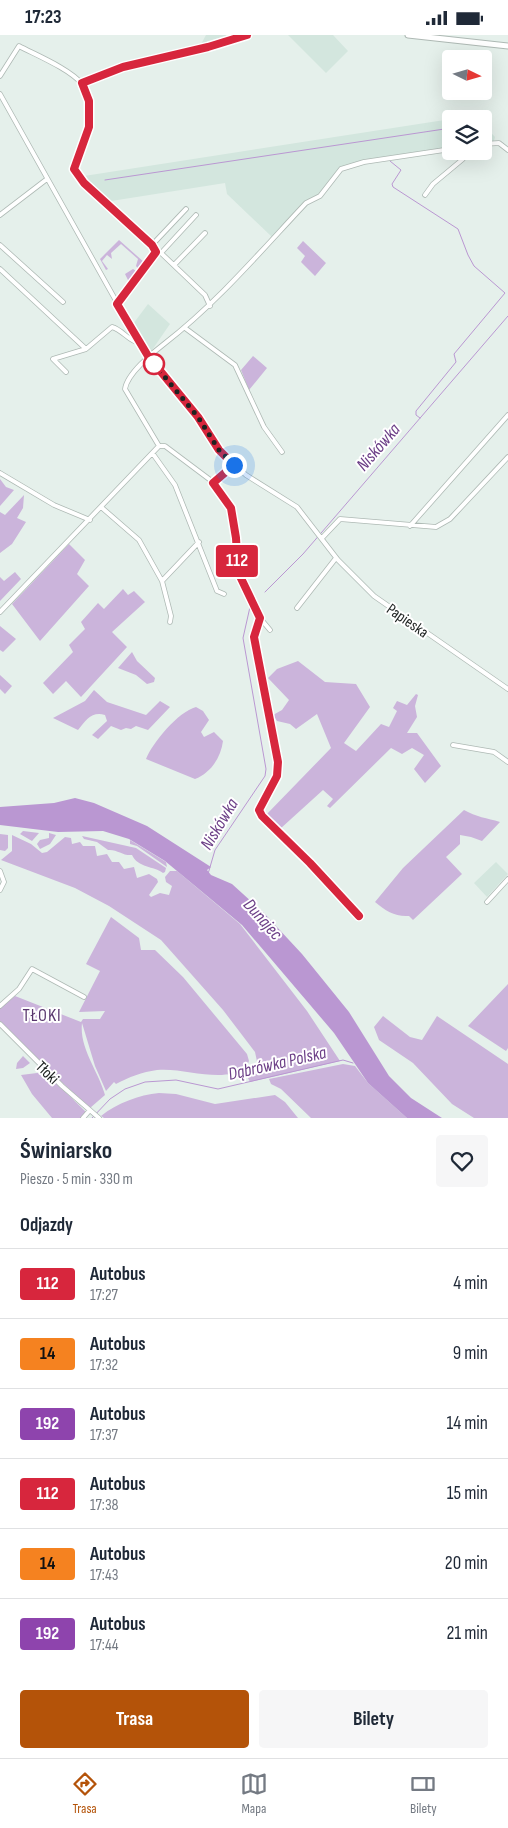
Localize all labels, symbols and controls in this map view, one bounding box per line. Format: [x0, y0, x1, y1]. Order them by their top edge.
text: 17:23 [25, 6, 62, 29]
north arrow [442, 50, 492, 100]
map controls [442, 50, 492, 160]
button: layers [442, 110, 492, 160]
unlabelled marker [143, 353, 165, 375]
water label: Niskówka [352, 419, 405, 475]
your location [222, 453, 247, 478]
line badge: 112 [208, 545, 266, 577]
text: 112 [226, 550, 248, 571]
street label: Papieska [383, 600, 432, 642]
water label: Niskówka [196, 794, 243, 854]
water label: Dunajec [239, 894, 287, 944]
district label: TŁOKI [22, 1005, 62, 1026]
water label: Dąbrówka Polska [226, 1042, 329, 1085]
street label: Tłoki [31, 1057, 63, 1089]
button: heart [436, 1135, 488, 1187]
text: Świniarsko [20, 1136, 112, 1165]
text: Pieszo · 5 min · 330 m [20, 1170, 133, 1189]
text: Odjazdy [20, 1214, 73, 1237]
text: Autobus [90, 1263, 146, 1286]
text: 4 min [453, 1272, 488, 1295]
text: 112 [36, 1273, 59, 1294]
text: 17:27 [90, 1286, 118, 1305]
text: Autobus [90, 1333, 146, 1356]
text: 9 min [453, 1342, 488, 1365]
text: 14 [40, 1343, 55, 1364]
text: 17:32 [90, 1356, 118, 1375]
text: Autobus [90, 1403, 146, 1426]
text: 14 min [447, 1412, 488, 1435]
text: 192 [36, 1413, 59, 1434]
text: 17:37 [90, 1426, 118, 1445]
text: Autobus [90, 1473, 146, 1496]
text: 15 min [447, 1482, 488, 1505]
text: 112 [36, 1483, 59, 1504]
text: 17:38 [90, 1496, 119, 1515]
text: Autobus [90, 1543, 146, 1566]
text: 20 min [445, 1552, 488, 1575]
text: 14 [40, 1553, 55, 1574]
text: 17:43 [90, 1566, 118, 1585]
text: Autobus [90, 1613, 146, 1636]
text: 21 min [447, 1622, 488, 1645]
text: 192 [36, 1623, 59, 1644]
text: 17:44 [90, 1636, 118, 1655]
button: Trasa [20, 1690, 249, 1748]
button: Bilety [259, 1690, 488, 1748]
tab: Trasa [71, 1770, 99, 1817]
tab: Mapa [240, 1770, 268, 1817]
tab: Bilety [409, 1770, 437, 1817]

